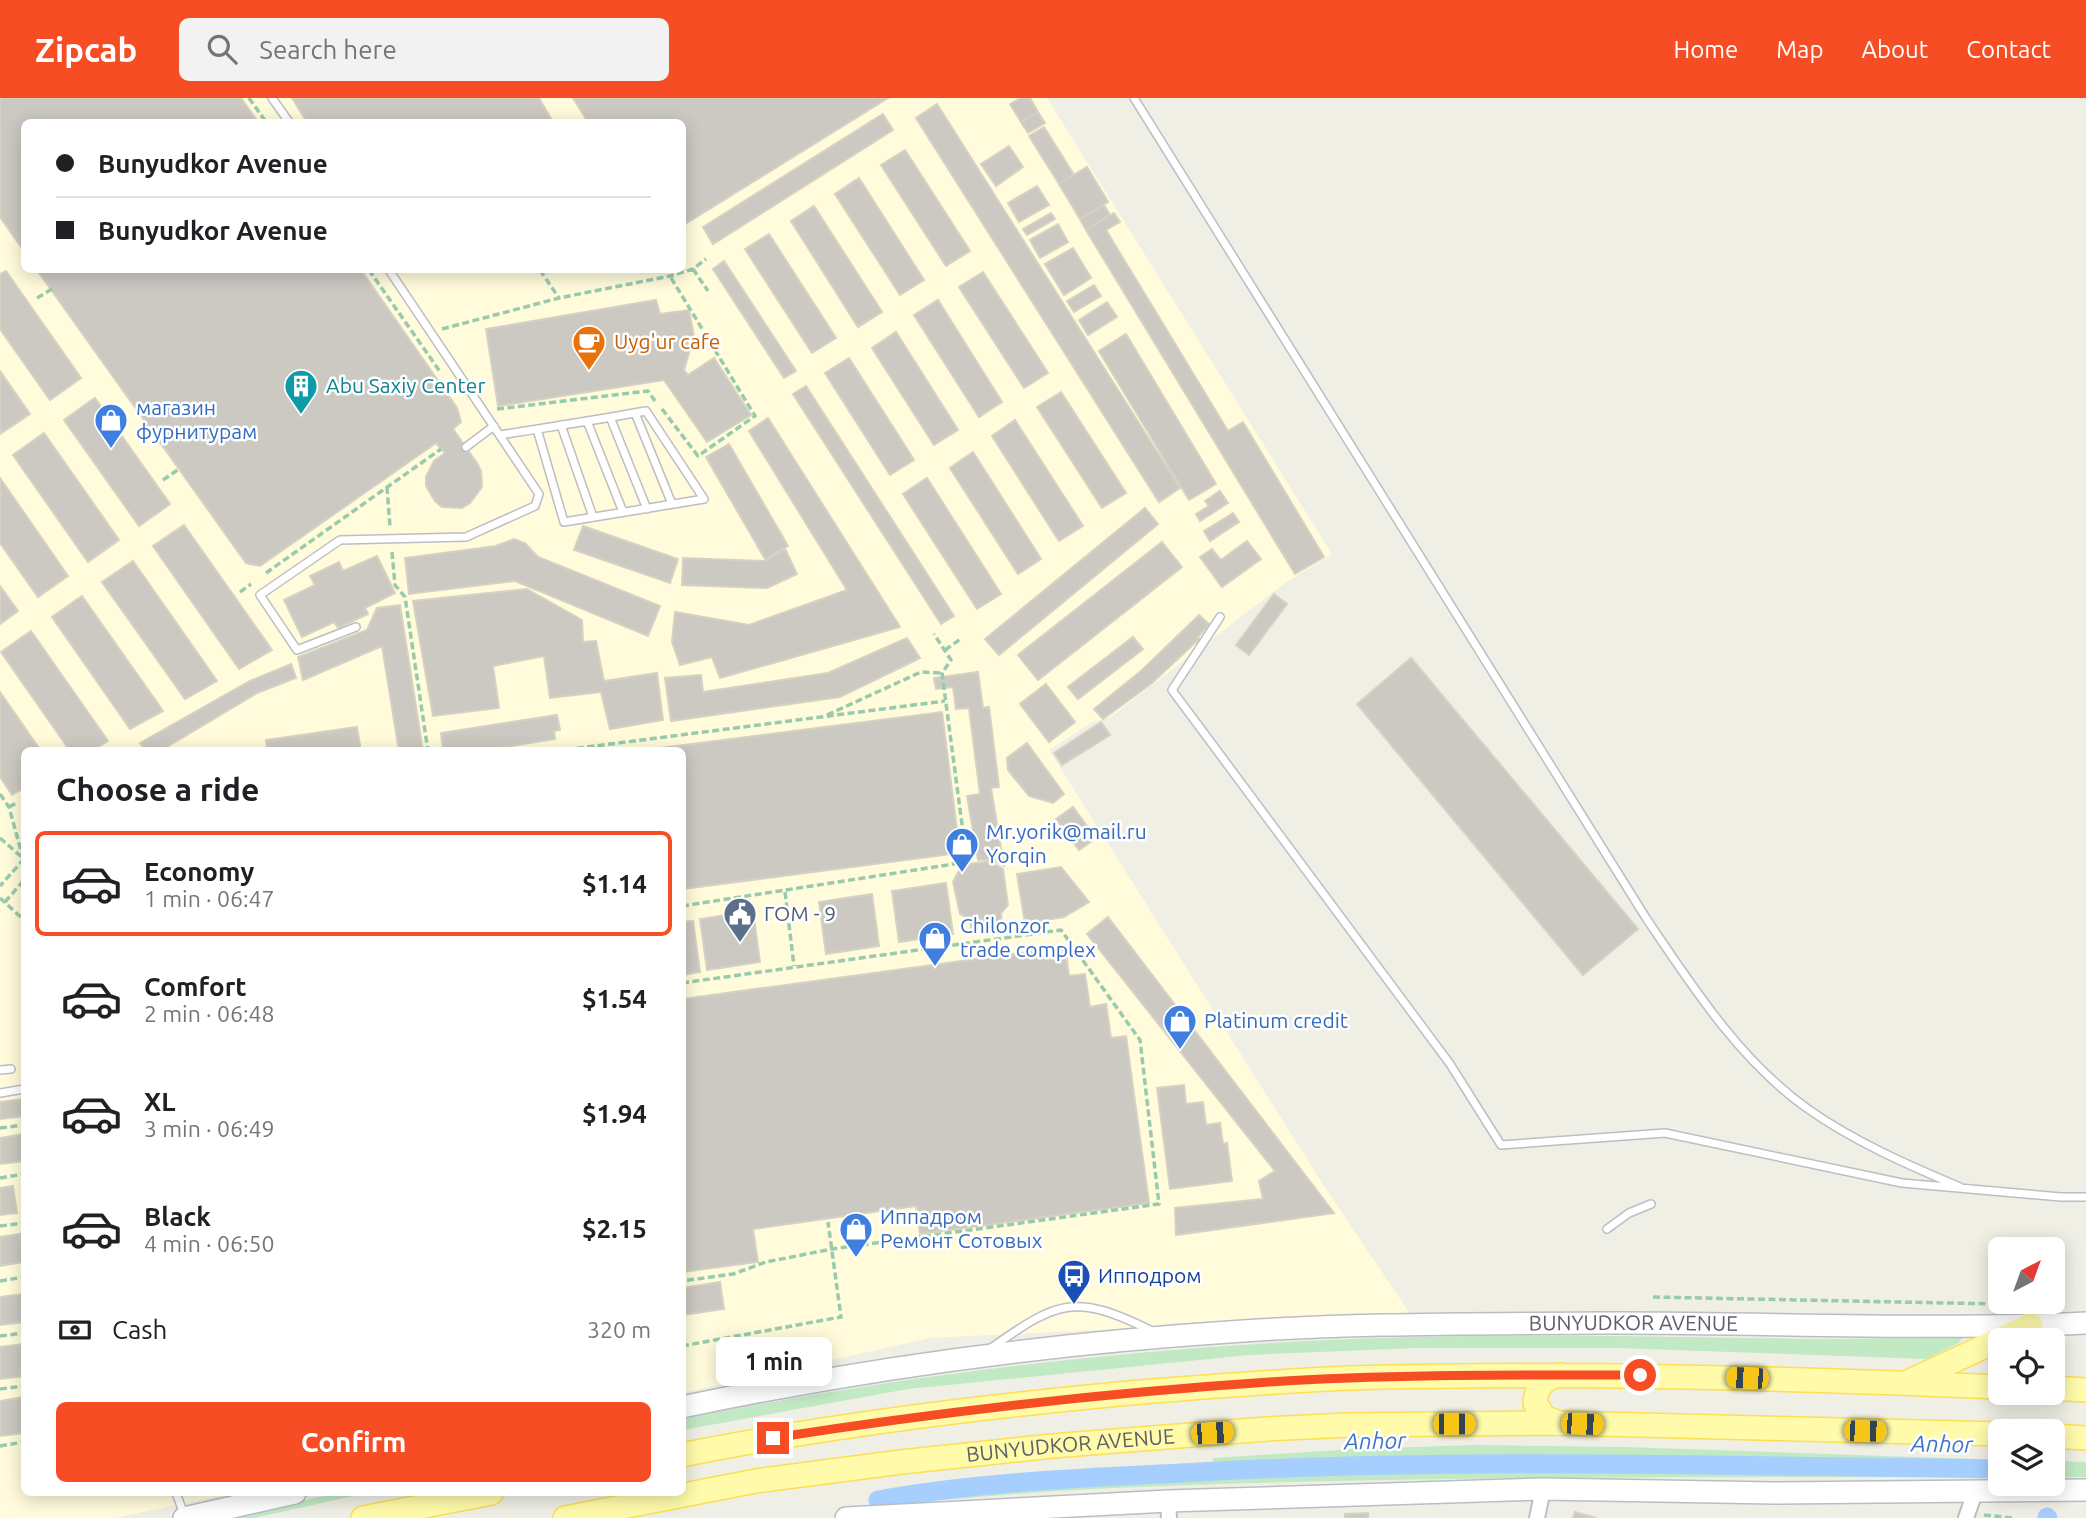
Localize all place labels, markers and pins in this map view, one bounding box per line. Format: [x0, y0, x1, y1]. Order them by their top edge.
cafe icon: Uyg'ur cafe [570, 323, 608, 372]
place label: Uyg'ur cafe [614, 329, 720, 353]
building icon: Abu Saxiy Center [282, 367, 320, 416]
place label: Abu Saxiy Center [326, 373, 485, 397]
place label: магазин фурнитурам [136, 395, 257, 443]
shop icon: магазин фурнитурам [92, 401, 130, 450]
place label: Mr.yorik@mail.ru Yorqin [986, 819, 1147, 867]
shop icon: Mr.yorik@mail.ru Yorqin [943, 825, 981, 874]
public building icon: ГОМ - 9 [721, 895, 759, 944]
place label: ГОМ - 9 [764, 901, 836, 925]
place label: Chilonzor trade complex [960, 913, 1096, 961]
shop icon: Chilonzor trade complex [916, 919, 954, 968]
shop icon: Platinum credit [1161, 1002, 1199, 1051]
place label: Platinum credit [1204, 1008, 1348, 1032]
place label: Иппадром Ремонт Сотовых [880, 1204, 1043, 1252]
shop icon: Иппадром Ремонт Сотовых [837, 1210, 875, 1259]
bus stop icon: Ипподром [1055, 1257, 1093, 1306]
place label: Ипподром [1098, 1263, 1202, 1287]

